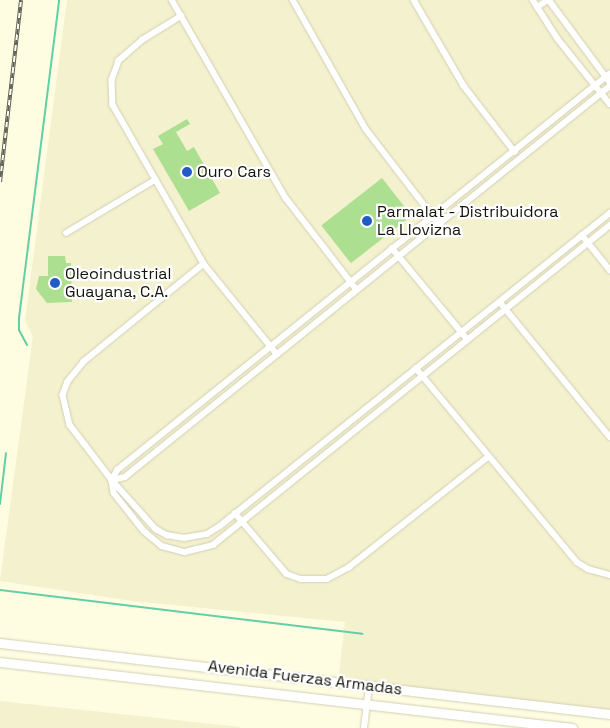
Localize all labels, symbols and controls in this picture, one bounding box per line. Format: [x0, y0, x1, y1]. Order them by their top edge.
place label: Ouro Cars [197, 162, 271, 182]
marker: Ouro Cars [181, 166, 193, 178]
place label: Parmalat - Distribuidora La Llovizna [377, 202, 559, 240]
marker: Parmalat - Distribuidora La Llovizna [361, 215, 373, 227]
place label: Oleoindustrial Guayana, C.A. [65, 264, 171, 302]
marker: Oleoindustrial Guayana, C.A. [49, 277, 61, 289]
street label: Avenida Fuerzas Armadas [207, 657, 403, 699]

